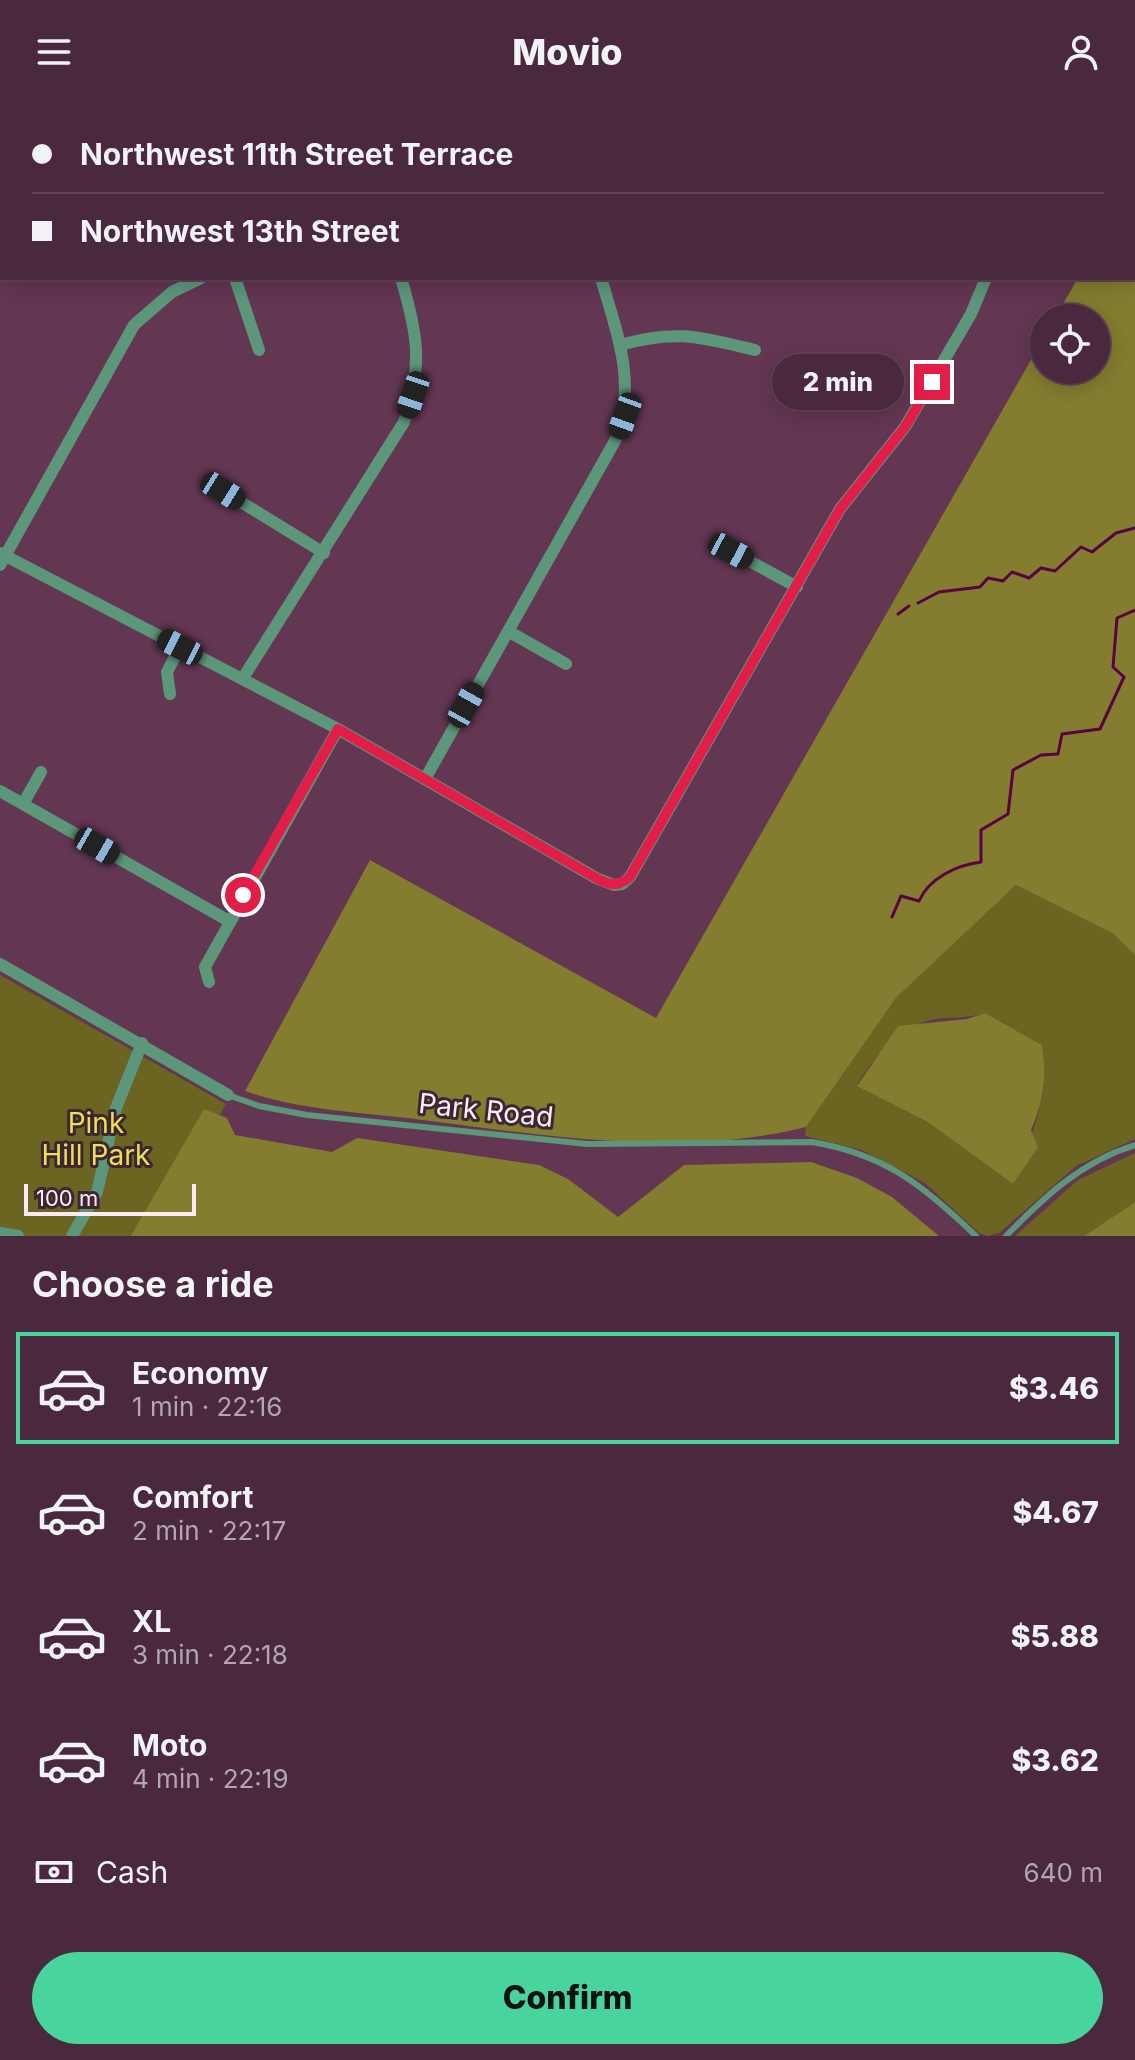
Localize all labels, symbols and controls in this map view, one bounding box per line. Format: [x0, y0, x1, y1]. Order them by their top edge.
icon: menu [32, 30, 76, 74]
text: Movio [512, 30, 623, 74]
icon: person [1059, 30, 1103, 74]
text: Northwest 11th Street Terrace [80, 136, 514, 172]
text: Northwest 13th Street [80, 213, 400, 249]
map controls [1030, 304, 1110, 384]
button: locate [1030, 304, 1110, 384]
callout: 2 min [772, 354, 904, 410]
route end [914, 364, 950, 400]
text: 2 min [803, 366, 873, 397]
car [394, 368, 432, 422]
car [606, 389, 644, 443]
car [196, 468, 250, 514]
car [704, 529, 758, 573]
car [153, 625, 207, 669]
car [444, 678, 488, 732]
car [70, 824, 124, 868]
route start [225, 877, 261, 913]
street label: Park Road [417, 1086, 555, 1134]
park label: Pink Hill Park [42, 1106, 150, 1172]
scale bar [24, 1180, 196, 1216]
text: 100 m [36, 1185, 98, 1211]
text: Choose a ride [32, 1262, 274, 1306]
icon: car [36, 1352, 108, 1424]
text: Economy [132, 1355, 268, 1391]
text: $3.46 [1009, 1370, 1099, 1406]
text: 1 min · 22:16 [132, 1391, 282, 1422]
icon: car [36, 1476, 108, 1548]
text: Comfort [132, 1479, 253, 1515]
text: $4.67 [1012, 1494, 1099, 1530]
text: 2 min · 22:17 [132, 1515, 286, 1546]
icon: car [36, 1600, 108, 1672]
text: XL [132, 1603, 171, 1639]
text: $5.88 [1011, 1618, 1099, 1654]
text: 3 min · 22:18 [132, 1639, 288, 1670]
icon: car [36, 1724, 108, 1796]
text: Moto [132, 1727, 207, 1763]
text: $3.62 [1011, 1742, 1099, 1778]
text: 4 min · 22:19 [132, 1763, 289, 1794]
icon: cash [32, 1850, 76, 1894]
text: Cash [96, 1854, 168, 1890]
text: 640 m [1024, 1857, 1103, 1888]
button: Confirm [32, 1952, 1103, 2044]

